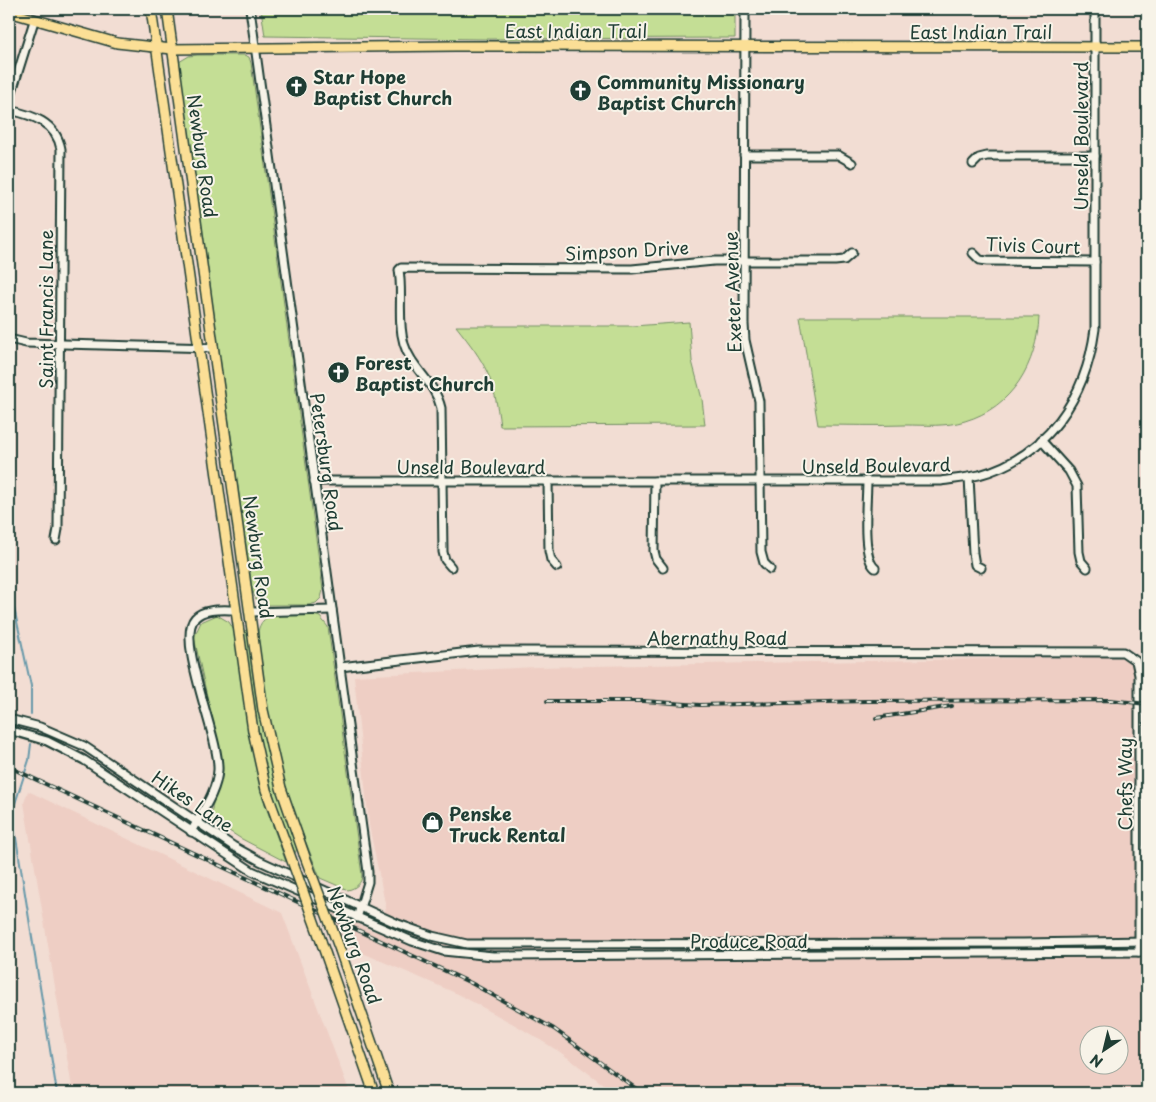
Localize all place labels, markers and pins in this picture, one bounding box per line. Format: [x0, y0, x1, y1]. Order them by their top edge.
place label: Star Hope Baptist Church [313, 63, 452, 111]
place label: Community Missionary Baptist Church [597, 68, 805, 116]
church icon: Star Hope Baptist Church [285, 74, 309, 98]
church icon: Community Missionary Baptist Church [569, 79, 593, 103]
place label: Forest Baptist Church [355, 349, 494, 397]
church icon: Forest Baptist Church [327, 360, 351, 384]
place label: Penske Truck Rental [449, 800, 566, 848]
shop icon: Penske Truck Rental [421, 811, 445, 835]

